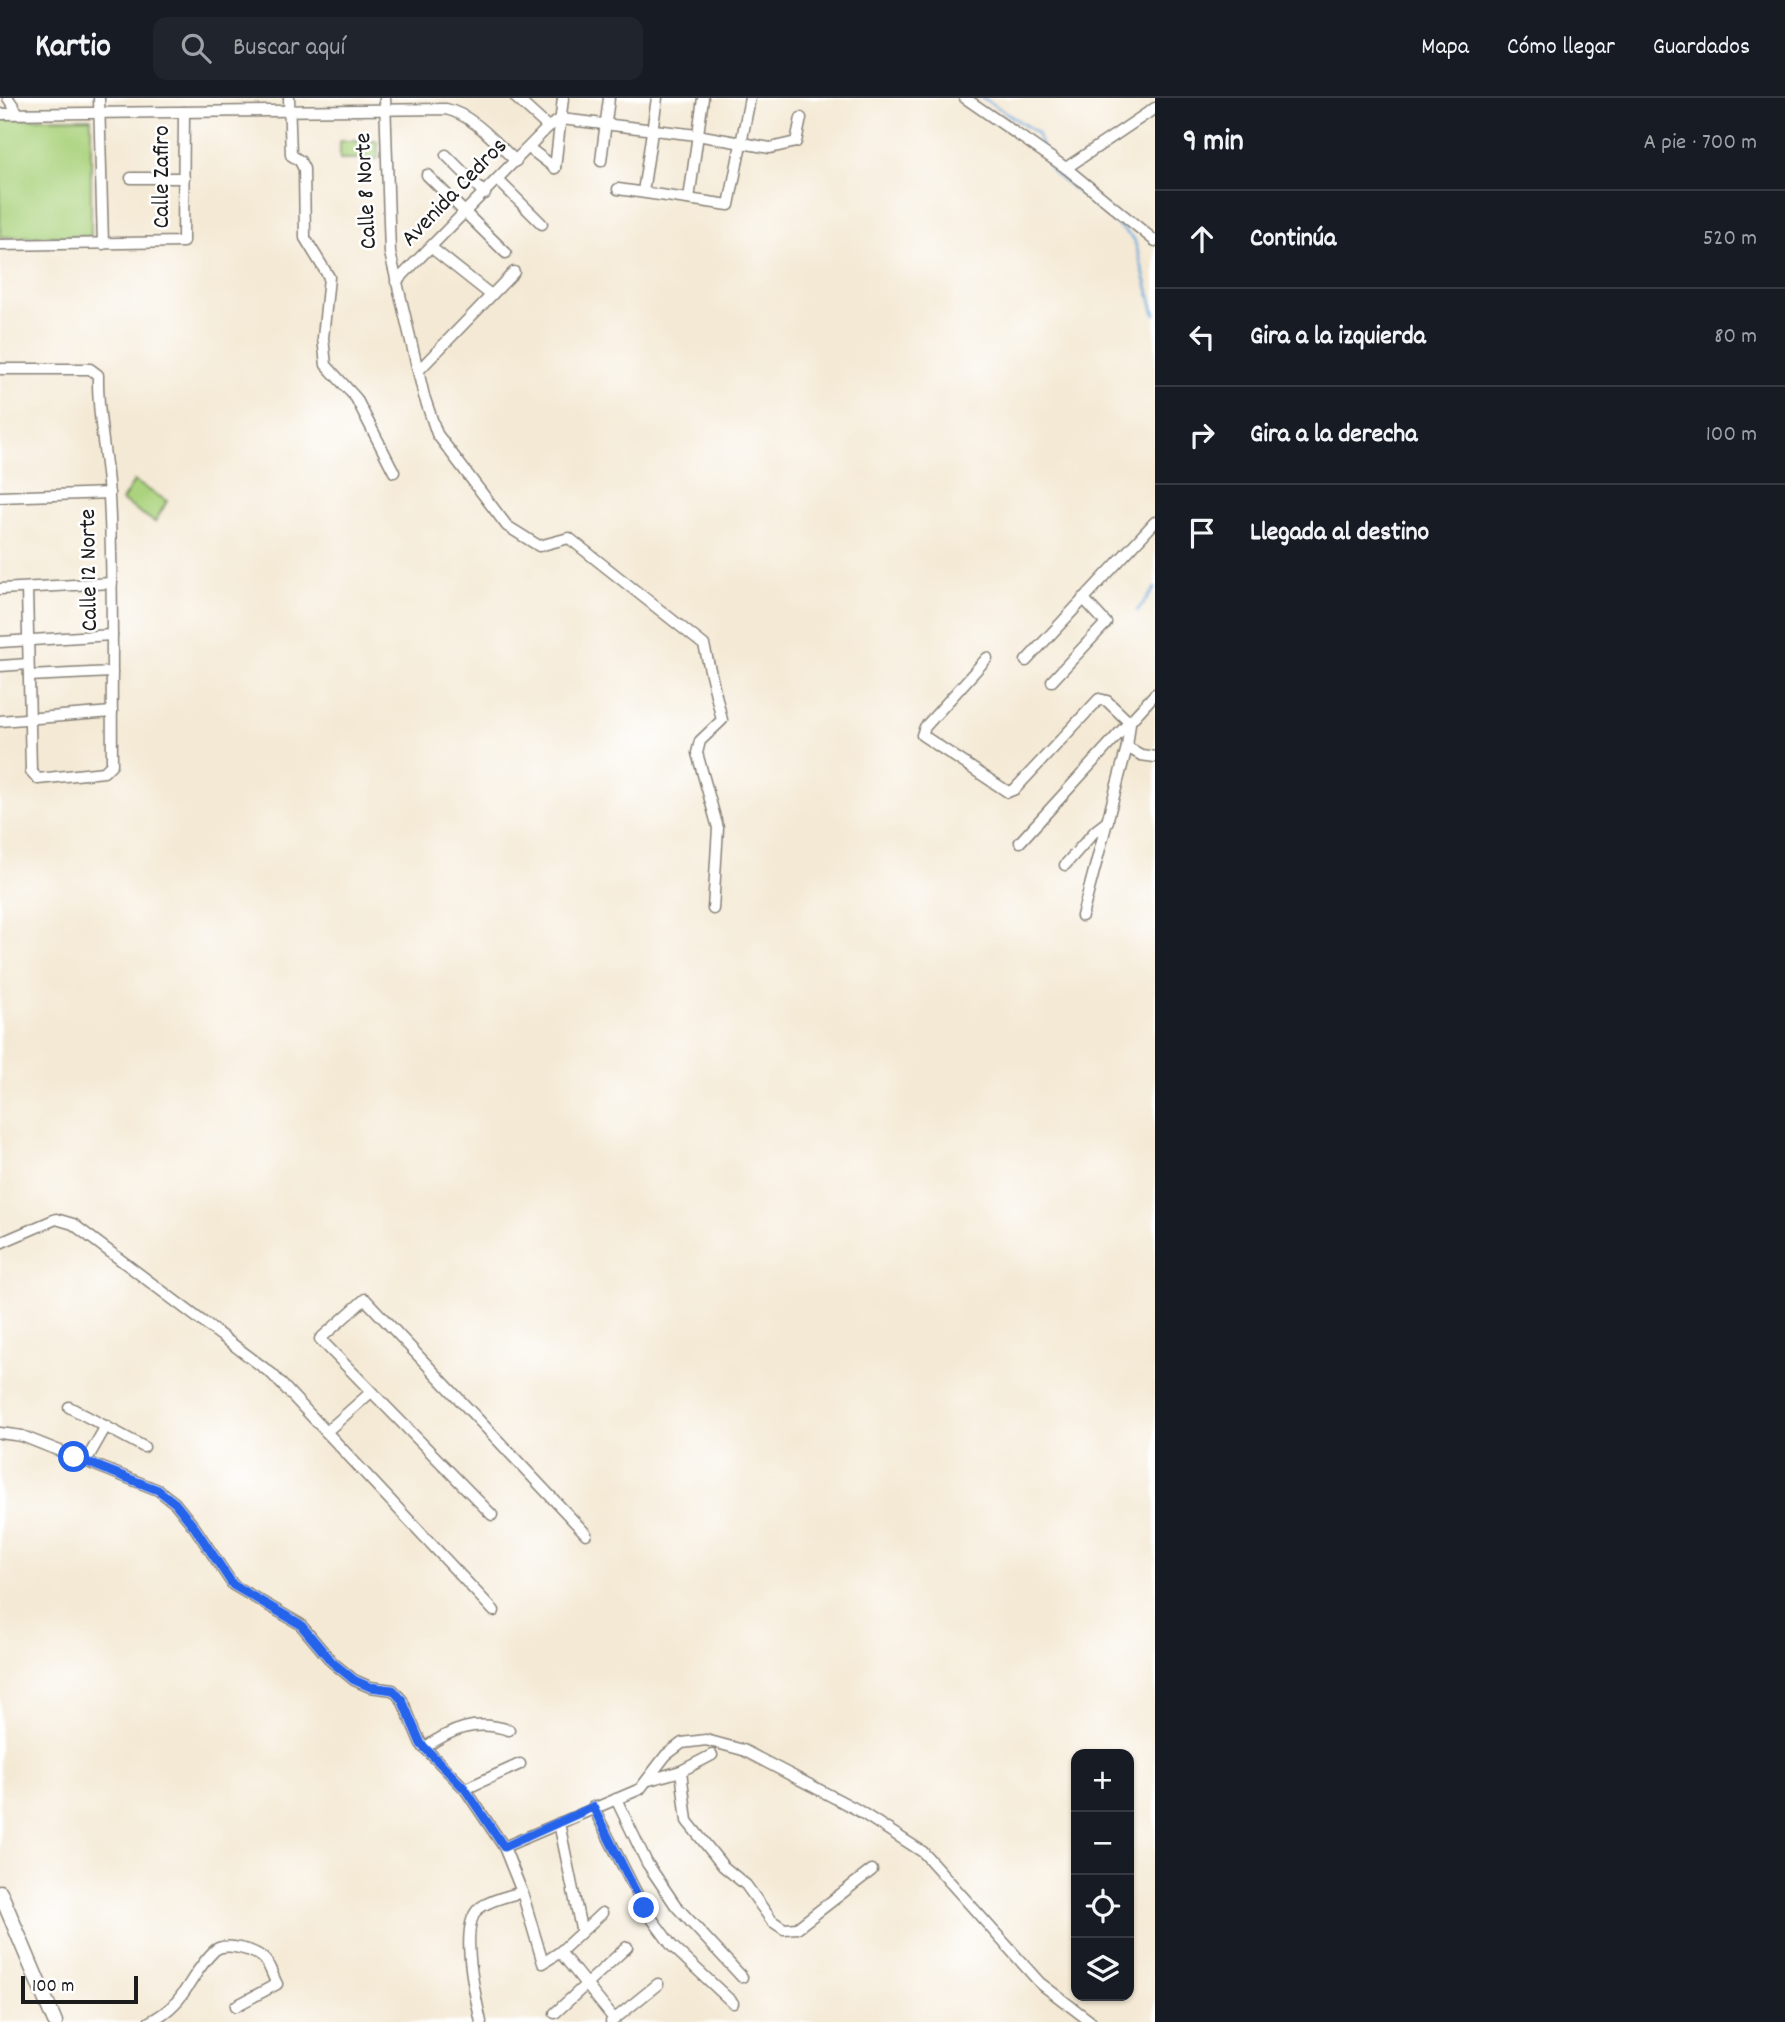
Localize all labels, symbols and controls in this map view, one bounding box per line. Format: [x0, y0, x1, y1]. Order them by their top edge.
search box [153, 17, 643, 80]
text: Kartio [35, 25, 111, 72]
icon: search [177, 29, 215, 67]
text: Buscar aquí [233, 30, 345, 67]
text: Mapa [1421, 31, 1469, 65]
text: Cómo llegar [1507, 31, 1615, 65]
text: Guardados [1653, 31, 1750, 65]
text: 9 min [1183, 122, 1244, 165]
street label: Calle Zafiro [146, 125, 180, 229]
text: A pie · 700 m [1643, 127, 1757, 160]
street label: Avenida Cedros [394, 131, 516, 255]
street label: Calle 8 Norte [347, 132, 387, 250]
icon: ahead [1183, 220, 1221, 258]
text: Continúa [1250, 221, 1336, 258]
text: 520 m [1703, 223, 1757, 256]
icon: left [1183, 318, 1221, 356]
text: Gira a la izquierda [1250, 319, 1426, 356]
text: 80 m [1714, 321, 1757, 354]
icon: right [1183, 416, 1221, 454]
text: Gira a la derecha [1250, 417, 1417, 454]
text: 100 m [1706, 419, 1757, 452]
street label: Calle 12 Norte [72, 508, 108, 632]
icon: arrive [1183, 514, 1221, 552]
text: Llegada al destino [1250, 515, 1429, 552]
route start [58, 1441, 89, 1472]
map controls [1071, 1749, 1134, 2001]
button: + [1071, 1749, 1134, 1812]
button: − [1071, 1812, 1134, 1875]
button: locate [1071, 1875, 1134, 1938]
route end [628, 1892, 659, 1923]
button: layers [1071, 1938, 1134, 2001]
scale bar [21, 1973, 138, 2005]
text: 100 m [32, 1974, 74, 2001]

